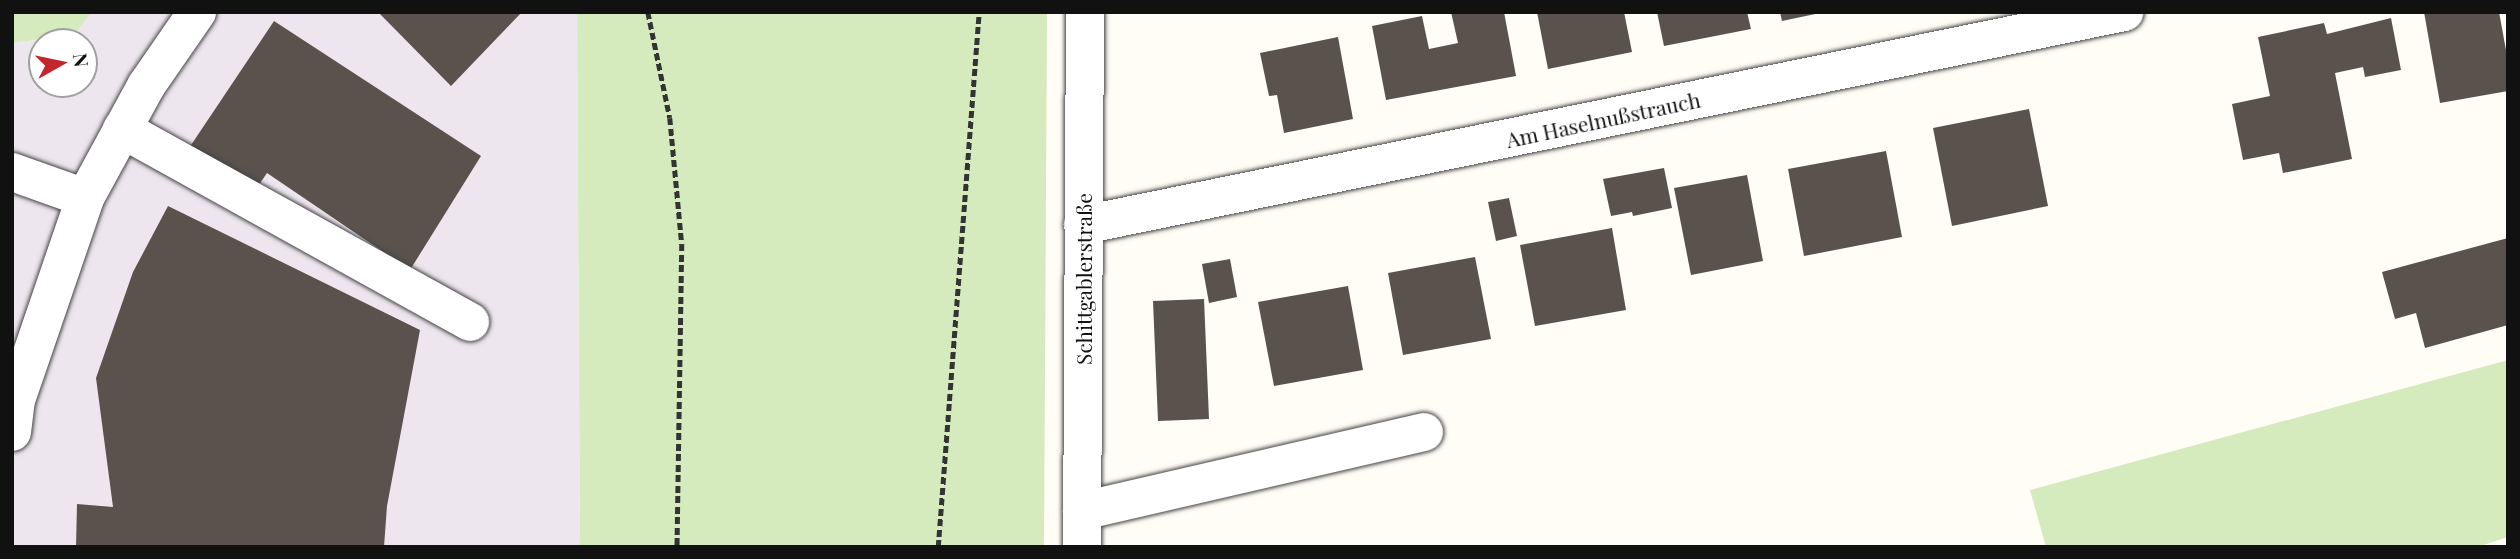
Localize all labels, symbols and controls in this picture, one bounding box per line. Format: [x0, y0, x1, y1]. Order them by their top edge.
north arrow [28, 28, 98, 98]
text: N [68, 51, 96, 69]
street label: Am Haselnußstrauch [1504, 86, 1702, 152]
street label: Schittgablerstraße [1070, 193, 1096, 365]

